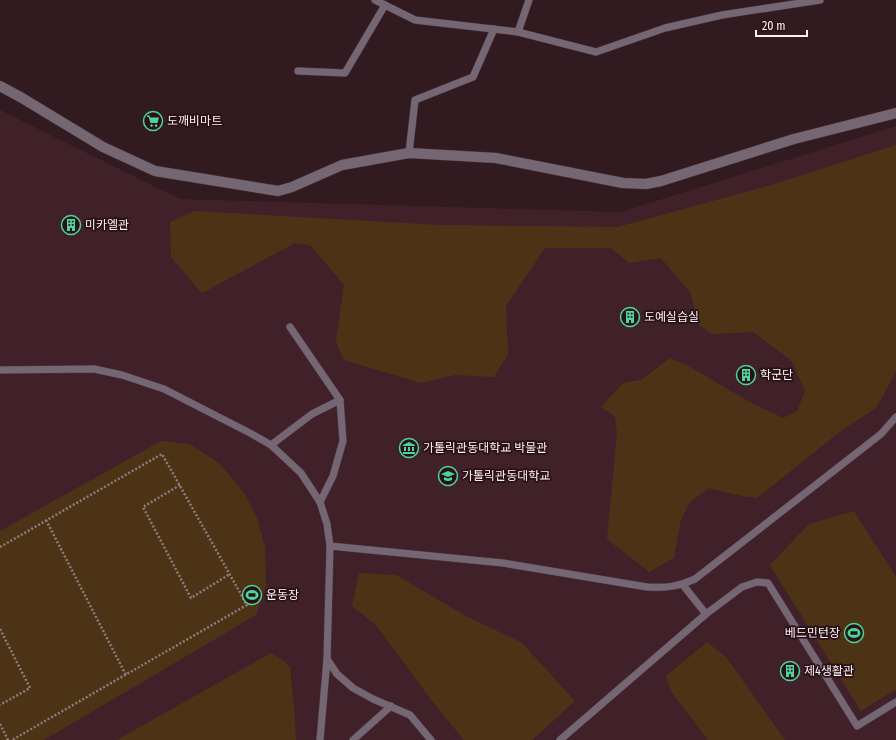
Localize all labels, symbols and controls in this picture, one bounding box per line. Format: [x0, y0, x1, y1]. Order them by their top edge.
scale bar [756, 12, 807, 38]
text: 20 m [762, 19, 786, 33]
supermarket icon: 도깨비마트 [142, 110, 164, 132]
place label: 도깨비마트 [167, 114, 222, 128]
building icon: 미카엘관 [60, 214, 82, 236]
place label: 미카엘관 [85, 218, 129, 232]
building icon: 도예실습실 [619, 306, 641, 328]
place label: 도예실습실 [644, 310, 699, 324]
building icon: 학군단 [735, 364, 757, 386]
place label: 학군단 [760, 368, 793, 382]
museum icon: 가톨릭관동대학교 박물관 [398, 437, 420, 459]
place label: 가톨릭관동대학교 박물관 [423, 441, 547, 455]
school or university icon: 가톨릭관동대학교 [437, 465, 459, 487]
place label: 가톨릭관동대학교 [462, 469, 550, 483]
sports icon: 운동장 [241, 584, 263, 606]
place label: 운동장 [266, 588, 299, 602]
sports icon: 베드민턴장 [843, 622, 865, 644]
place label: 베드민턴장 [785, 626, 840, 640]
building icon: 제4생활관 [779, 660, 801, 682]
place label: 제4생활관 [804, 664, 854, 678]

